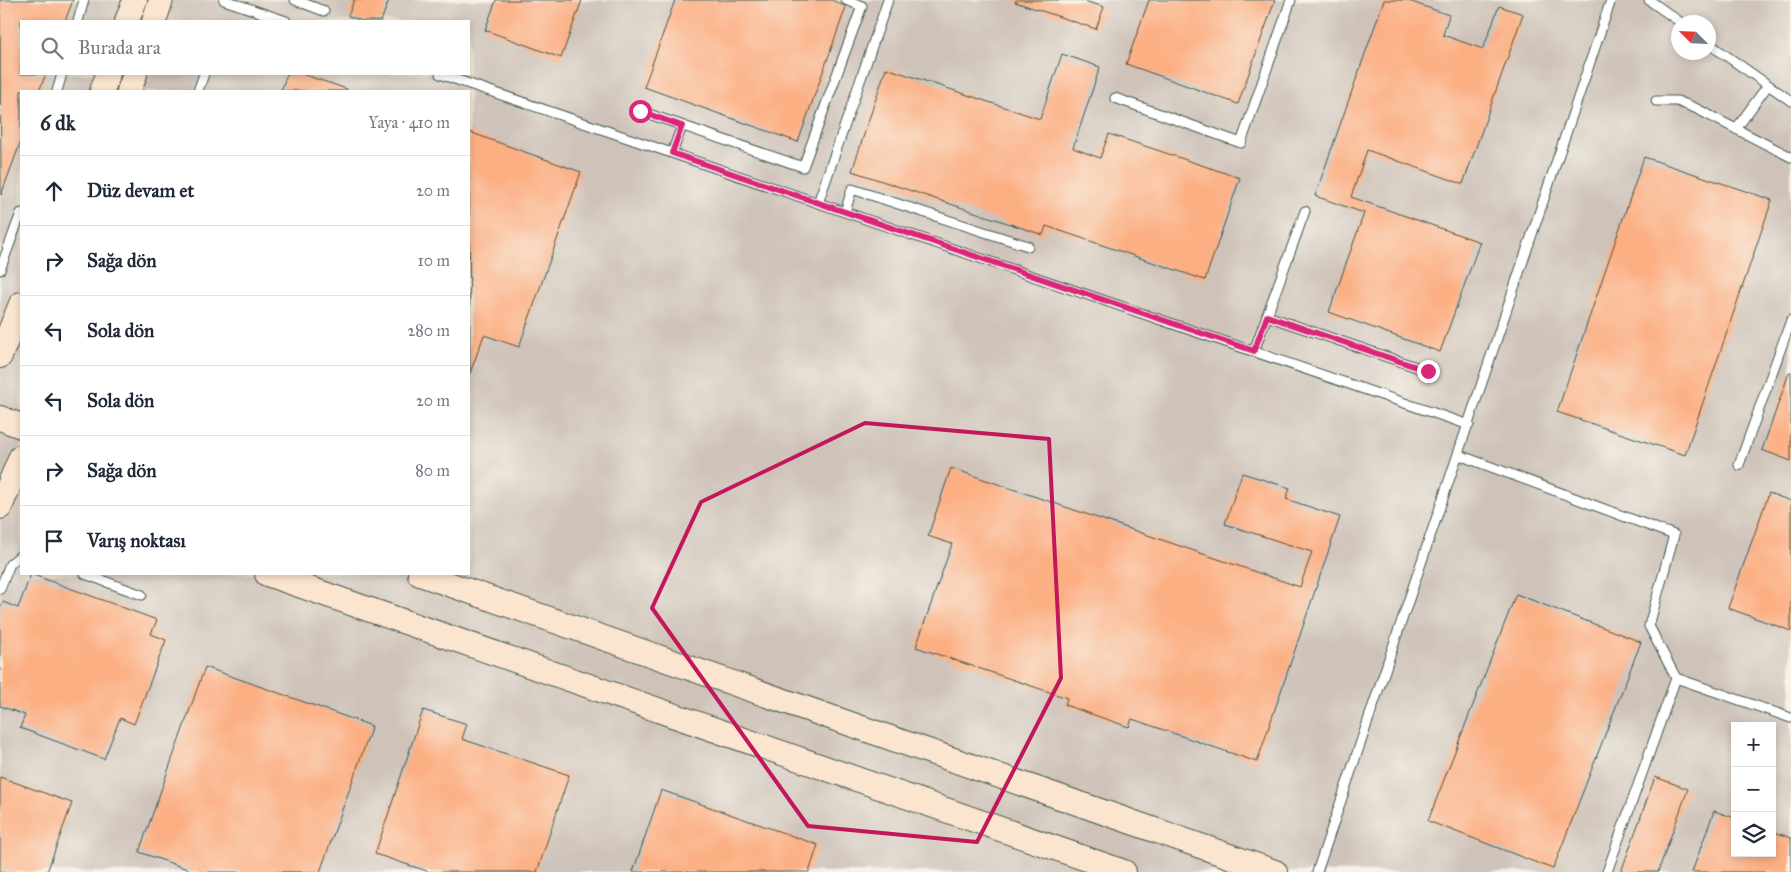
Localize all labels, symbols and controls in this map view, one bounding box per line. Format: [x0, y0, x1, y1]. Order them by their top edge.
north arrow [1671, 15, 1716, 60]
search box [20, 20, 470, 75]
icon: search [38, 34, 66, 62]
text: Burada ara [78, 36, 161, 59]
route start [629, 100, 652, 123]
text: 6 dk [40, 110, 76, 136]
text: Yaya · 410 m [368, 113, 450, 132]
icon: ahead [40, 177, 68, 205]
text: Düz devam et [87, 179, 194, 202]
text: 20 m [416, 181, 450, 200]
icon: right [40, 247, 68, 275]
text: Sağa dön [87, 249, 156, 272]
text: 10 m [418, 251, 450, 270]
icon: left [40, 317, 68, 345]
text: Sola dön [87, 319, 154, 342]
text: 280 m [407, 321, 450, 340]
route end [1417, 360, 1440, 383]
icon: left [40, 387, 68, 415]
text: Sola dön [87, 389, 154, 412]
text: 20 m [416, 391, 450, 410]
icon: right [40, 457, 68, 485]
text: Sağa dön [87, 459, 156, 482]
text: 80 m [415, 461, 450, 480]
icon: arrive [40, 527, 68, 555]
text: Varış noktası [87, 529, 186, 552]
map controls [1731, 722, 1776, 857]
button: + [1731, 722, 1776, 767]
button: − [1731, 767, 1776, 812]
button: layers [1731, 812, 1776, 857]

